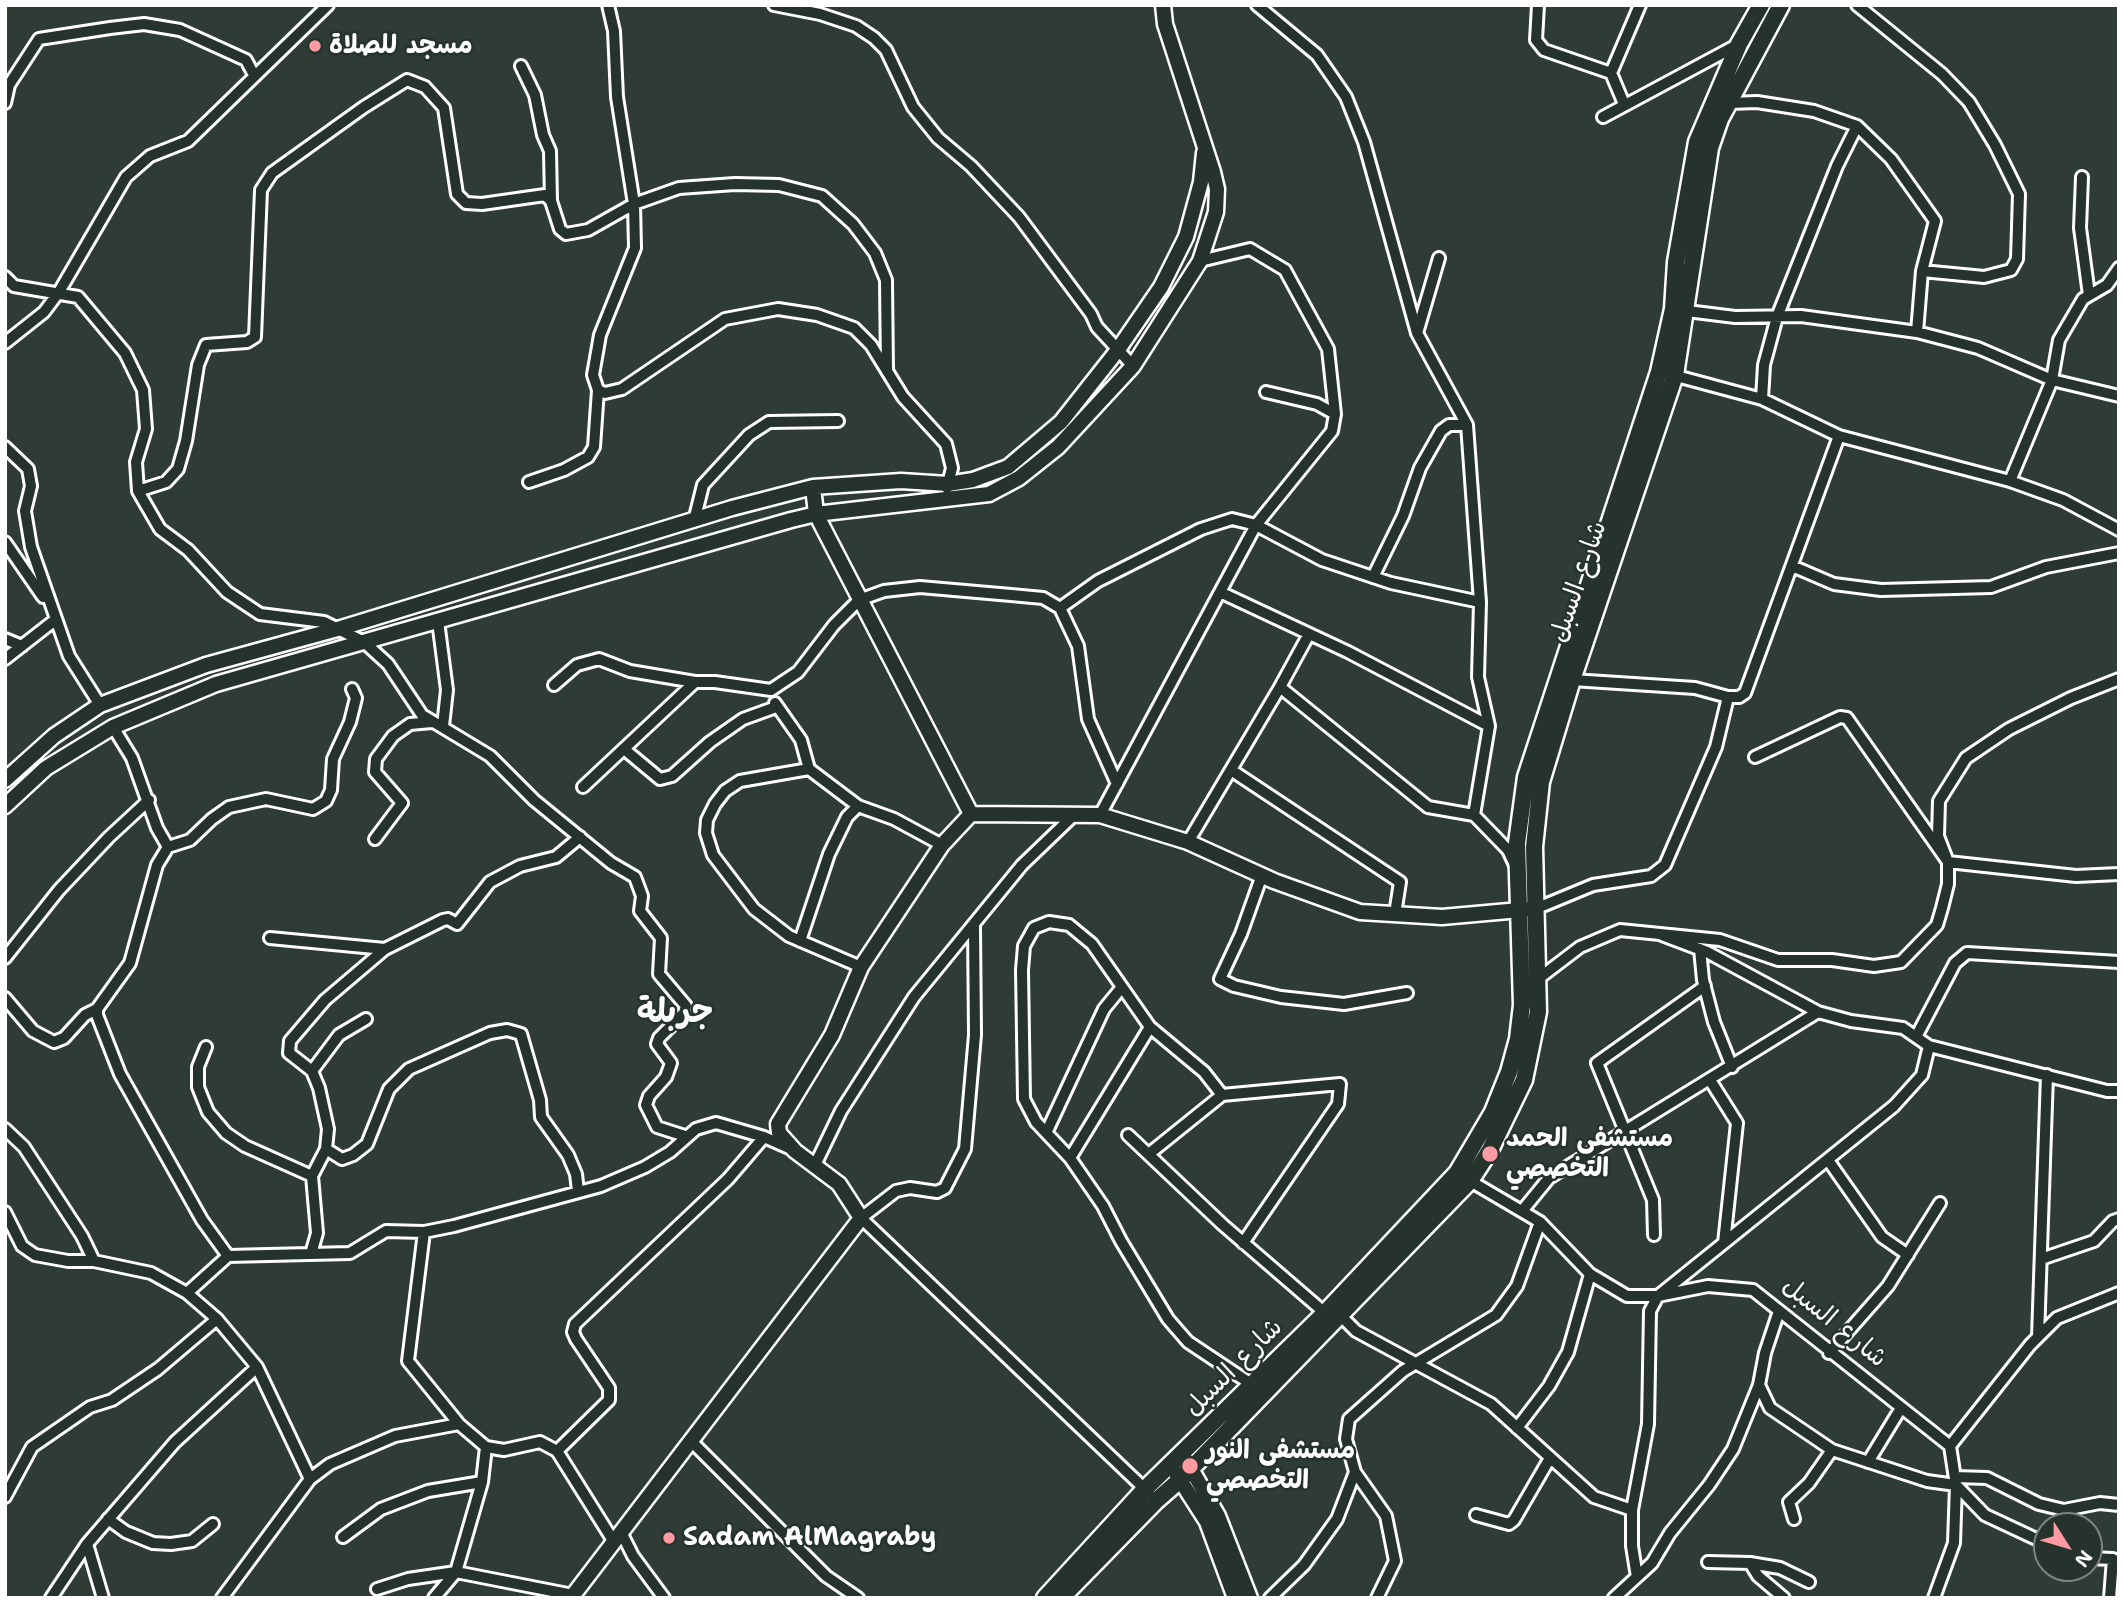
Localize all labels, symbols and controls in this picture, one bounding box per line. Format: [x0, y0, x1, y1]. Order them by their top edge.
place label: مسجد للصلاة [329, 30, 473, 62]
marker: مسجد للصلاة [307, 38, 323, 54]
street label: شارع السبل [1544, 517, 1614, 647]
district label: جربلة [637, 993, 713, 1033]
place label: مستشفى الحمد التخصصي [1506, 1123, 1673, 1184]
marker: مستشفى الحمد التخصصي [1480, 1144, 1500, 1164]
street label: شارع السبل [1775, 1271, 1893, 1375]
street label: شارع السبل [1178, 1312, 1290, 1424]
place label: مستشفى النور التخصصي [1206, 1435, 1355, 1496]
marker: مستشفى النور التخصصي [1180, 1456, 1200, 1476]
north arrow [2033, 1512, 2103, 1582]
place label: Sadam AlMagraby [683, 1522, 936, 1554]
marker: Sadam AlMagraby [661, 1530, 677, 1546]
text: N [2069, 1545, 2098, 1572]

